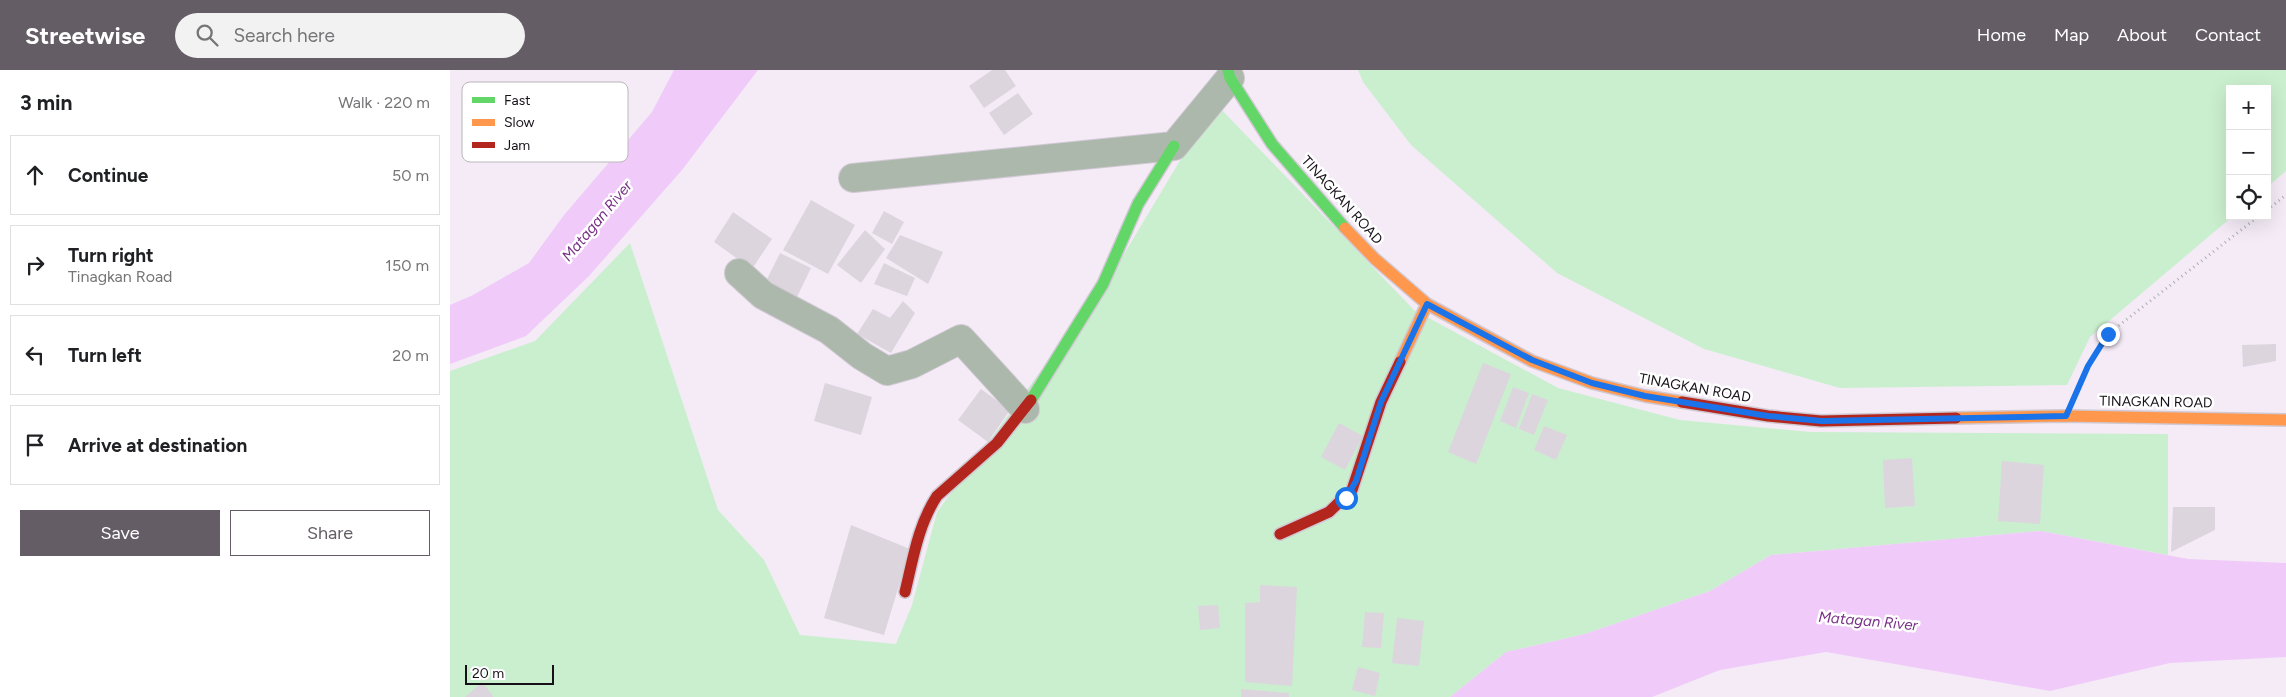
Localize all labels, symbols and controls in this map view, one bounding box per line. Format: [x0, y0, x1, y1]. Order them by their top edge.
search box [175, 13, 525, 58]
text: Streetwise [25, 21, 145, 50]
icon: search [193, 21, 221, 49]
text: Search here [233, 24, 335, 47]
text: Home [1977, 24, 2026, 46]
text: Map [2054, 24, 2089, 46]
text: About [2117, 24, 2167, 46]
text: Contact [2195, 24, 2261, 46]
legend [462, 82, 628, 162]
map controls [2226, 85, 2271, 220]
button: + [2226, 85, 2271, 130]
text: 3 min [20, 90, 72, 115]
text: Fast [504, 92, 530, 109]
text: Walk · 220 m [338, 93, 430, 112]
text: Slow [504, 114, 535, 131]
button: − [2226, 130, 2271, 175]
text: Jam [504, 137, 530, 154]
street label: TINAGKAN ROAD [1298, 152, 1386, 248]
icon: ahead [21, 161, 49, 189]
text: Continue [68, 164, 148, 187]
text: 50 m [392, 166, 429, 185]
button: locate [2226, 175, 2271, 220]
water label: Matagan River [558, 176, 636, 265]
text: Turn right [68, 244, 154, 267]
icon: right [21, 251, 49, 279]
text: 150 m [385, 256, 429, 275]
text: Tinagkan Road [68, 267, 172, 286]
route end [2097, 323, 2120, 346]
icon: left [21, 341, 49, 369]
text: Turn left [68, 344, 142, 367]
text: 20 m [392, 346, 429, 365]
street label: TINAGKAN ROAD [1638, 370, 1752, 406]
street label: TINAGKAN ROAD [2099, 393, 2213, 411]
icon: arrive [21, 431, 49, 459]
text: Arrive at destination [68, 434, 247, 457]
route start [1335, 487, 1358, 510]
button: Save [20, 510, 220, 556]
button: Share [230, 510, 430, 556]
water label: Matagan River [1818, 608, 1919, 634]
scale bar [465, 662, 554, 685]
text: 20 m [472, 665, 504, 682]

